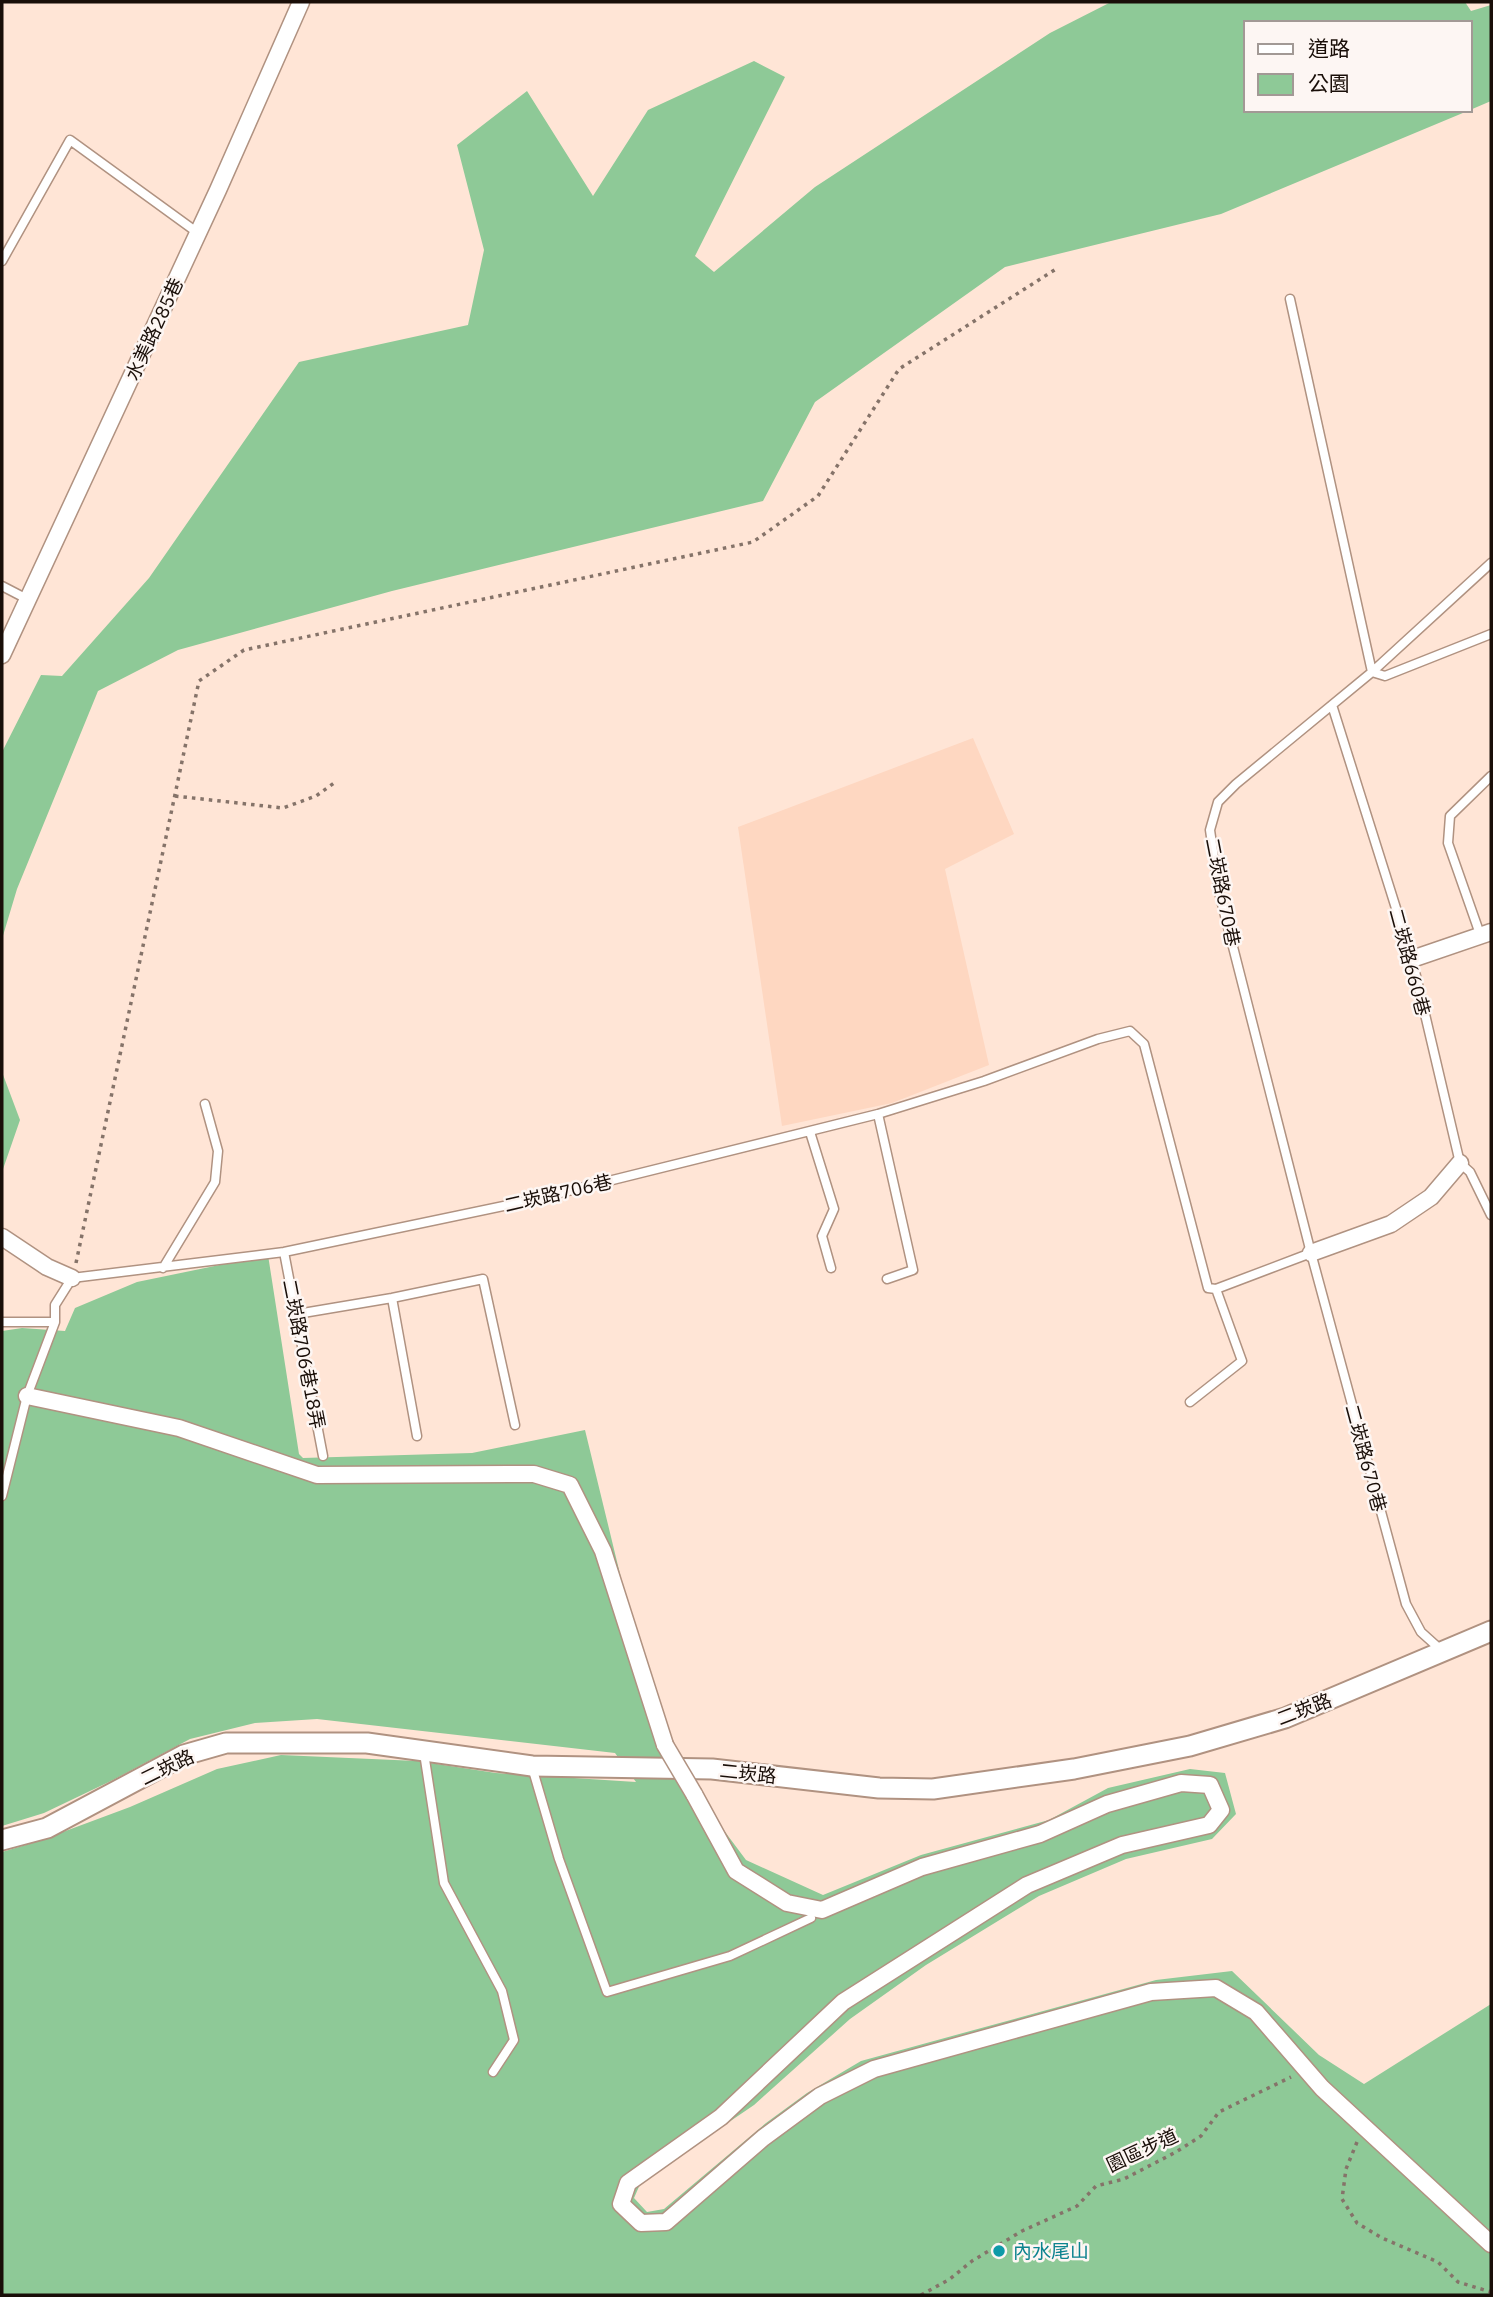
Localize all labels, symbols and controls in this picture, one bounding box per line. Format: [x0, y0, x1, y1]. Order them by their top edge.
legend [1244, 21, 1472, 112]
text: 道路 [1308, 34, 1350, 62]
text: 公園 [1308, 69, 1350, 97]
street label: 水美路285巷 [120, 274, 188, 384]
street label: 二崁路670巷 [1201, 836, 1245, 948]
street label: 二崁路660巷 [1384, 906, 1436, 1018]
street label: 二崁路706巷 [502, 1169, 614, 1217]
street label: 二崁路706巷18弄 [278, 1277, 330, 1431]
street label: 二崁路670巷 [1340, 1402, 1392, 1514]
street label: 二崁路 [1273, 1688, 1335, 1730]
street label: 二崁路 [136, 1744, 198, 1790]
street label: 二崁路 [718, 1758, 778, 1788]
street label: 園區步道 [1102, 2123, 1182, 2177]
place label: 內水尾山 [1013, 2239, 1089, 2263]
marker: 內水尾山 [991, 2243, 1007, 2259]

